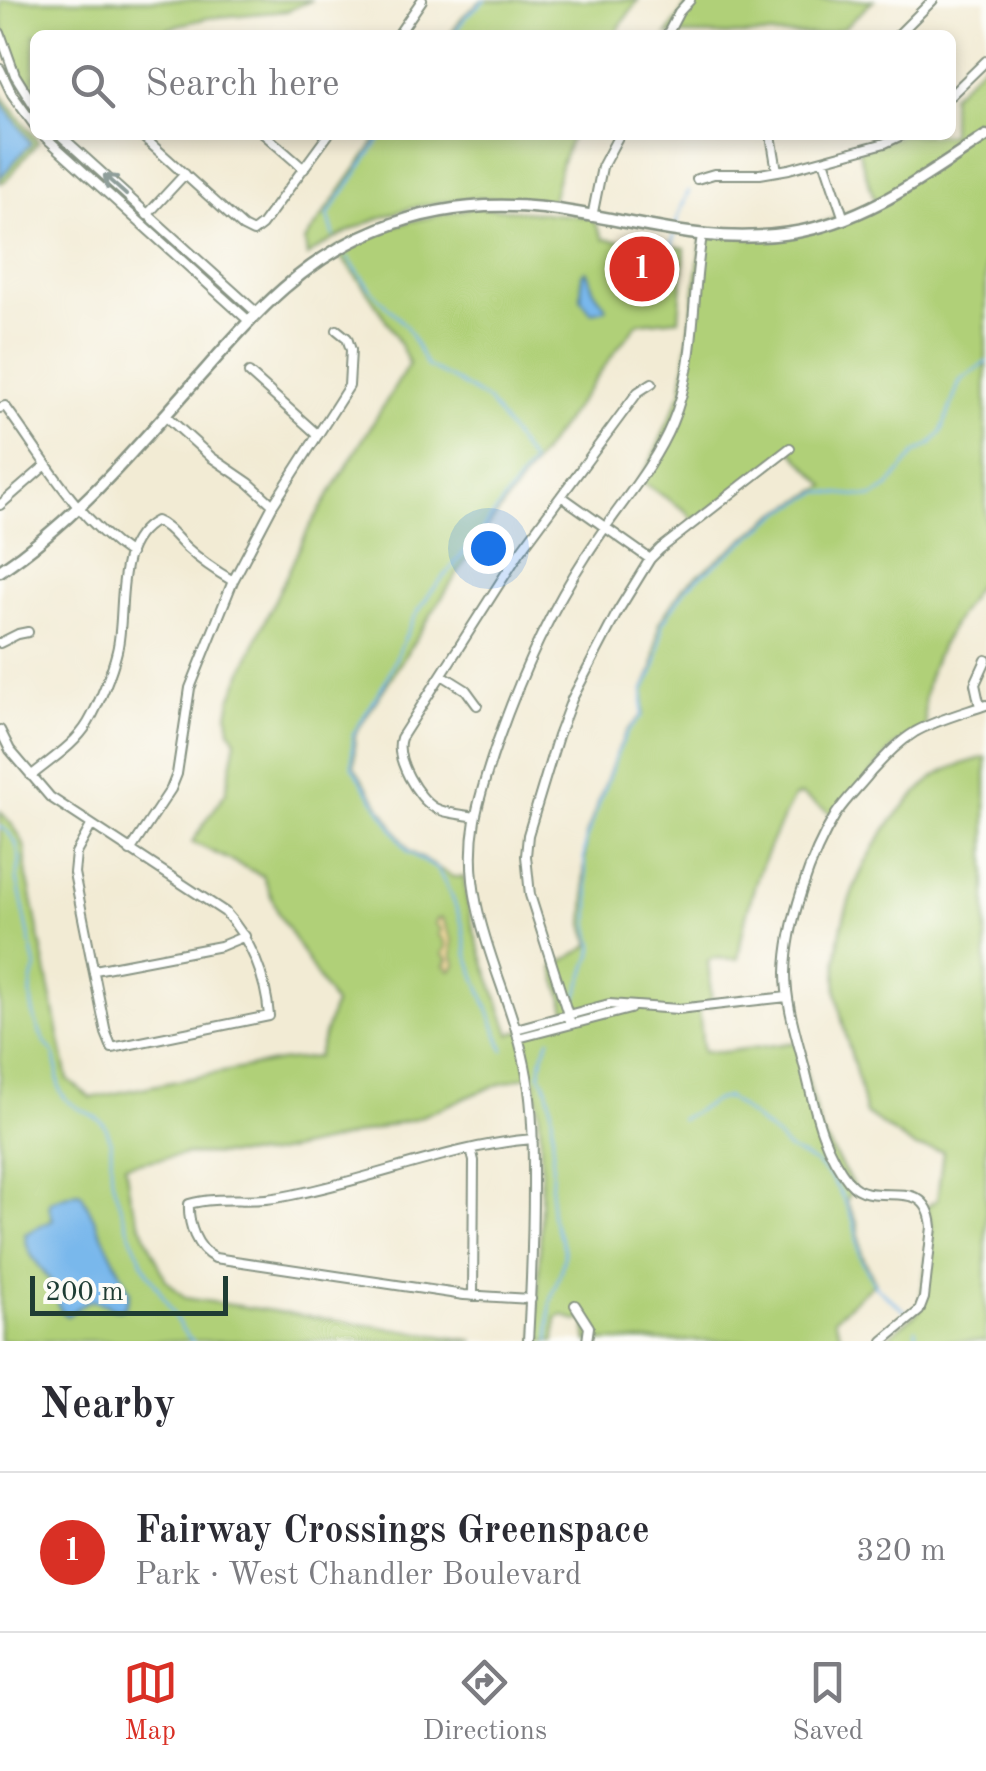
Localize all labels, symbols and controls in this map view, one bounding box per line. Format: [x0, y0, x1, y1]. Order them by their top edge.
search box [30, 30, 956, 140]
icon: search [65, 58, 120, 113]
text: Search here [145, 66, 340, 104]
one-way arrow [103, 174, 128, 197]
pin: 1 [610, 232, 674, 306]
your location [463, 523, 514, 574]
scale bar [30, 1271, 228, 1316]
text: 200 m [45, 1279, 124, 1307]
text: Nearby [40, 1385, 176, 1427]
text: Fairway Crossings Greenspace [135, 1513, 650, 1551]
text: 1 [63, 1536, 82, 1568]
text: 320 m [856, 1536, 946, 1568]
text: Park · West Chandler Boulevard [135, 1560, 582, 1592]
tab: Map [123, 1655, 178, 1750]
tab: Directions [423, 1655, 547, 1750]
tab: Saved [792, 1655, 863, 1750]

